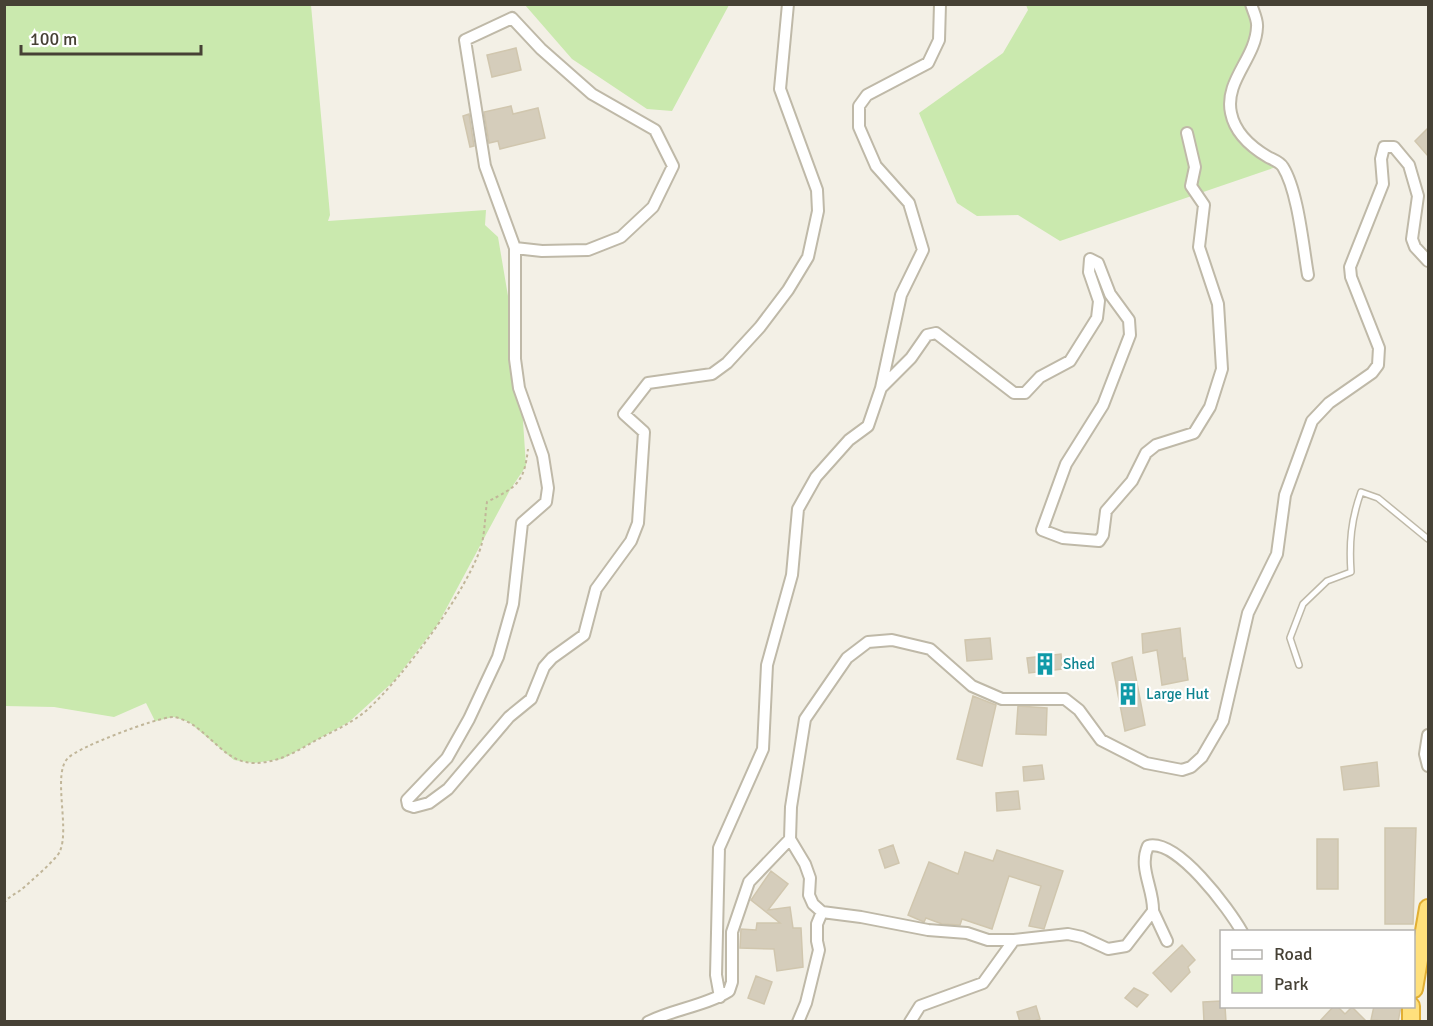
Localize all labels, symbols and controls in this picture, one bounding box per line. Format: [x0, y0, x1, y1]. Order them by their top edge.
scale bar [21, 18, 201, 56]
text: 100 m [30, 28, 77, 50]
building icon: Shed [1032, 651, 1058, 677]
place label: Shed [1063, 655, 1095, 673]
building icon: Large Hut [1115, 681, 1141, 707]
place label: Large Hut [1146, 685, 1209, 703]
legend [1220, 930, 1415, 1008]
text: Road [1274, 943, 1313, 965]
text: Park [1274, 973, 1309, 995]

